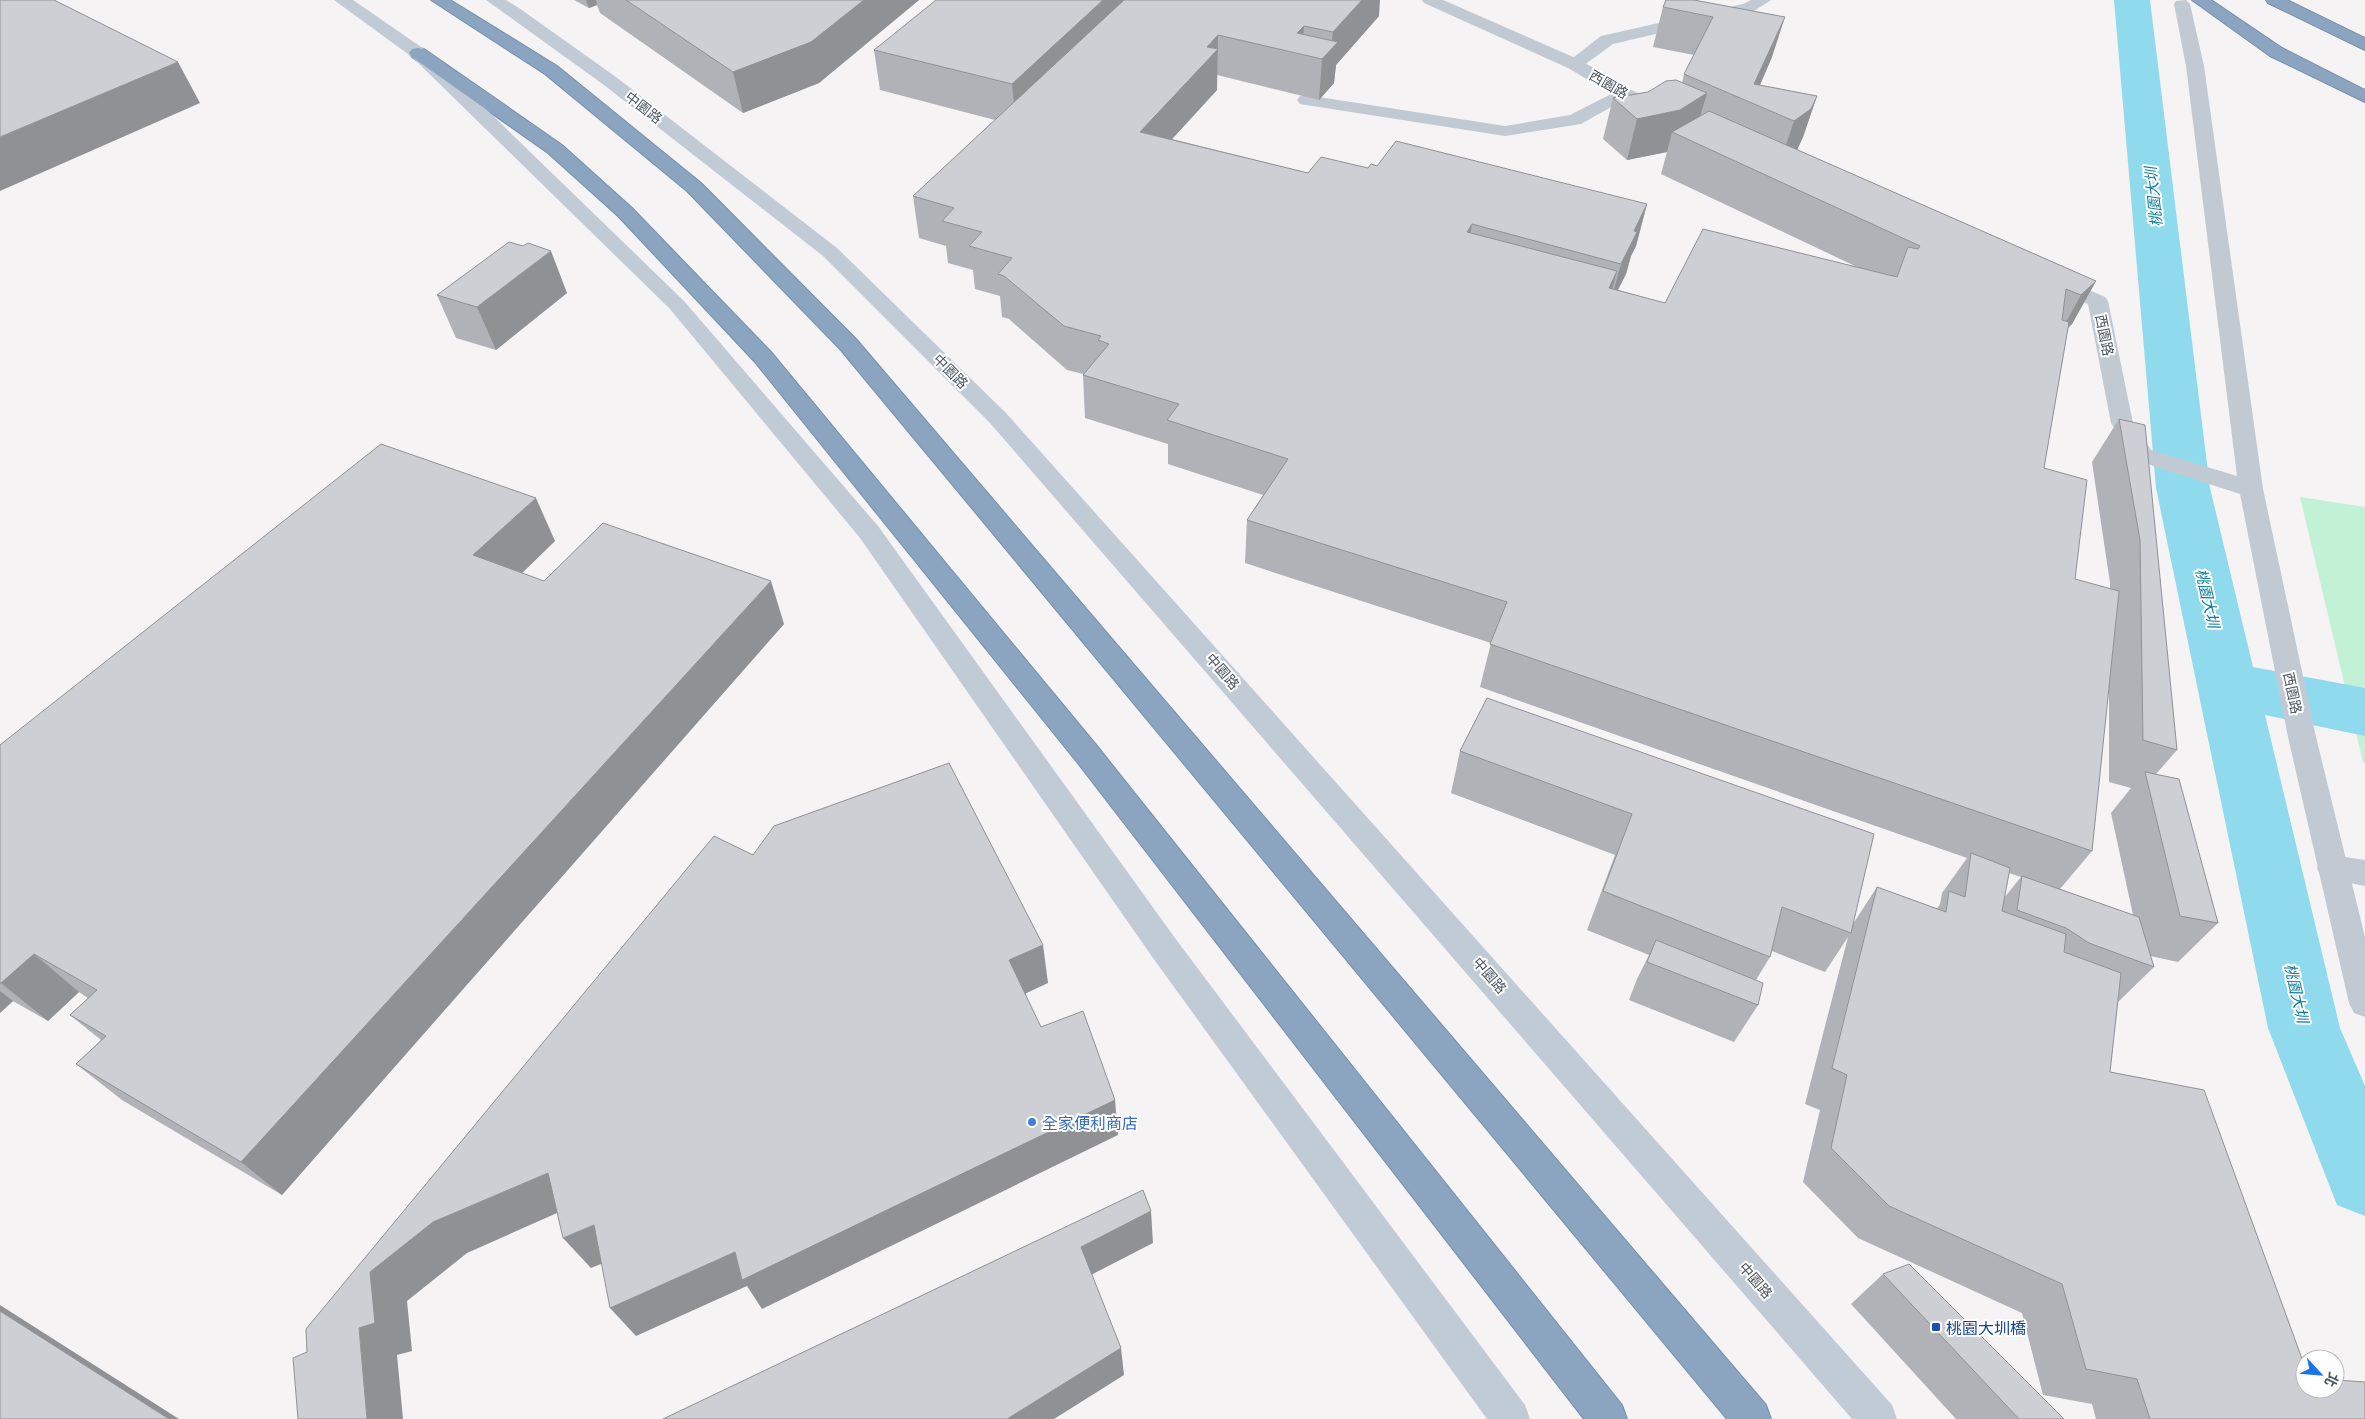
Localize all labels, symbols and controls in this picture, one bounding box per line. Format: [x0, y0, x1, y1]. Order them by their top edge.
street label: 西園路 [1587, 66, 1631, 102]
street label: 中園路 [622, 87, 666, 127]
water label: 桃園大圳 [2141, 164, 2165, 228]
street label: 西園路 [2093, 313, 2117, 357]
street label: 中園路 [930, 350, 972, 392]
water label: 桃園大圳 [2192, 567, 2224, 631]
street label: 中園路 [1203, 650, 1243, 692]
street label: 西園路 [2280, 671, 2306, 715]
street label: 中園路 [1470, 954, 1510, 996]
water label: 桃園大圳 [2281, 962, 2313, 1026]
place label: 全家便利商店 [1042, 1113, 1138, 1132]
marker: 全家便利商店 [1026, 1116, 1038, 1128]
street label: 中園路 [1736, 1259, 1776, 1301]
place label: 桃園大圳橋 [1946, 1318, 2026, 1337]
marker: 桃園大圳橋 [1930, 1321, 1942, 1333]
north arrow [2295, 1349, 2345, 1399]
text: 北 [2321, 1370, 2343, 1390]

